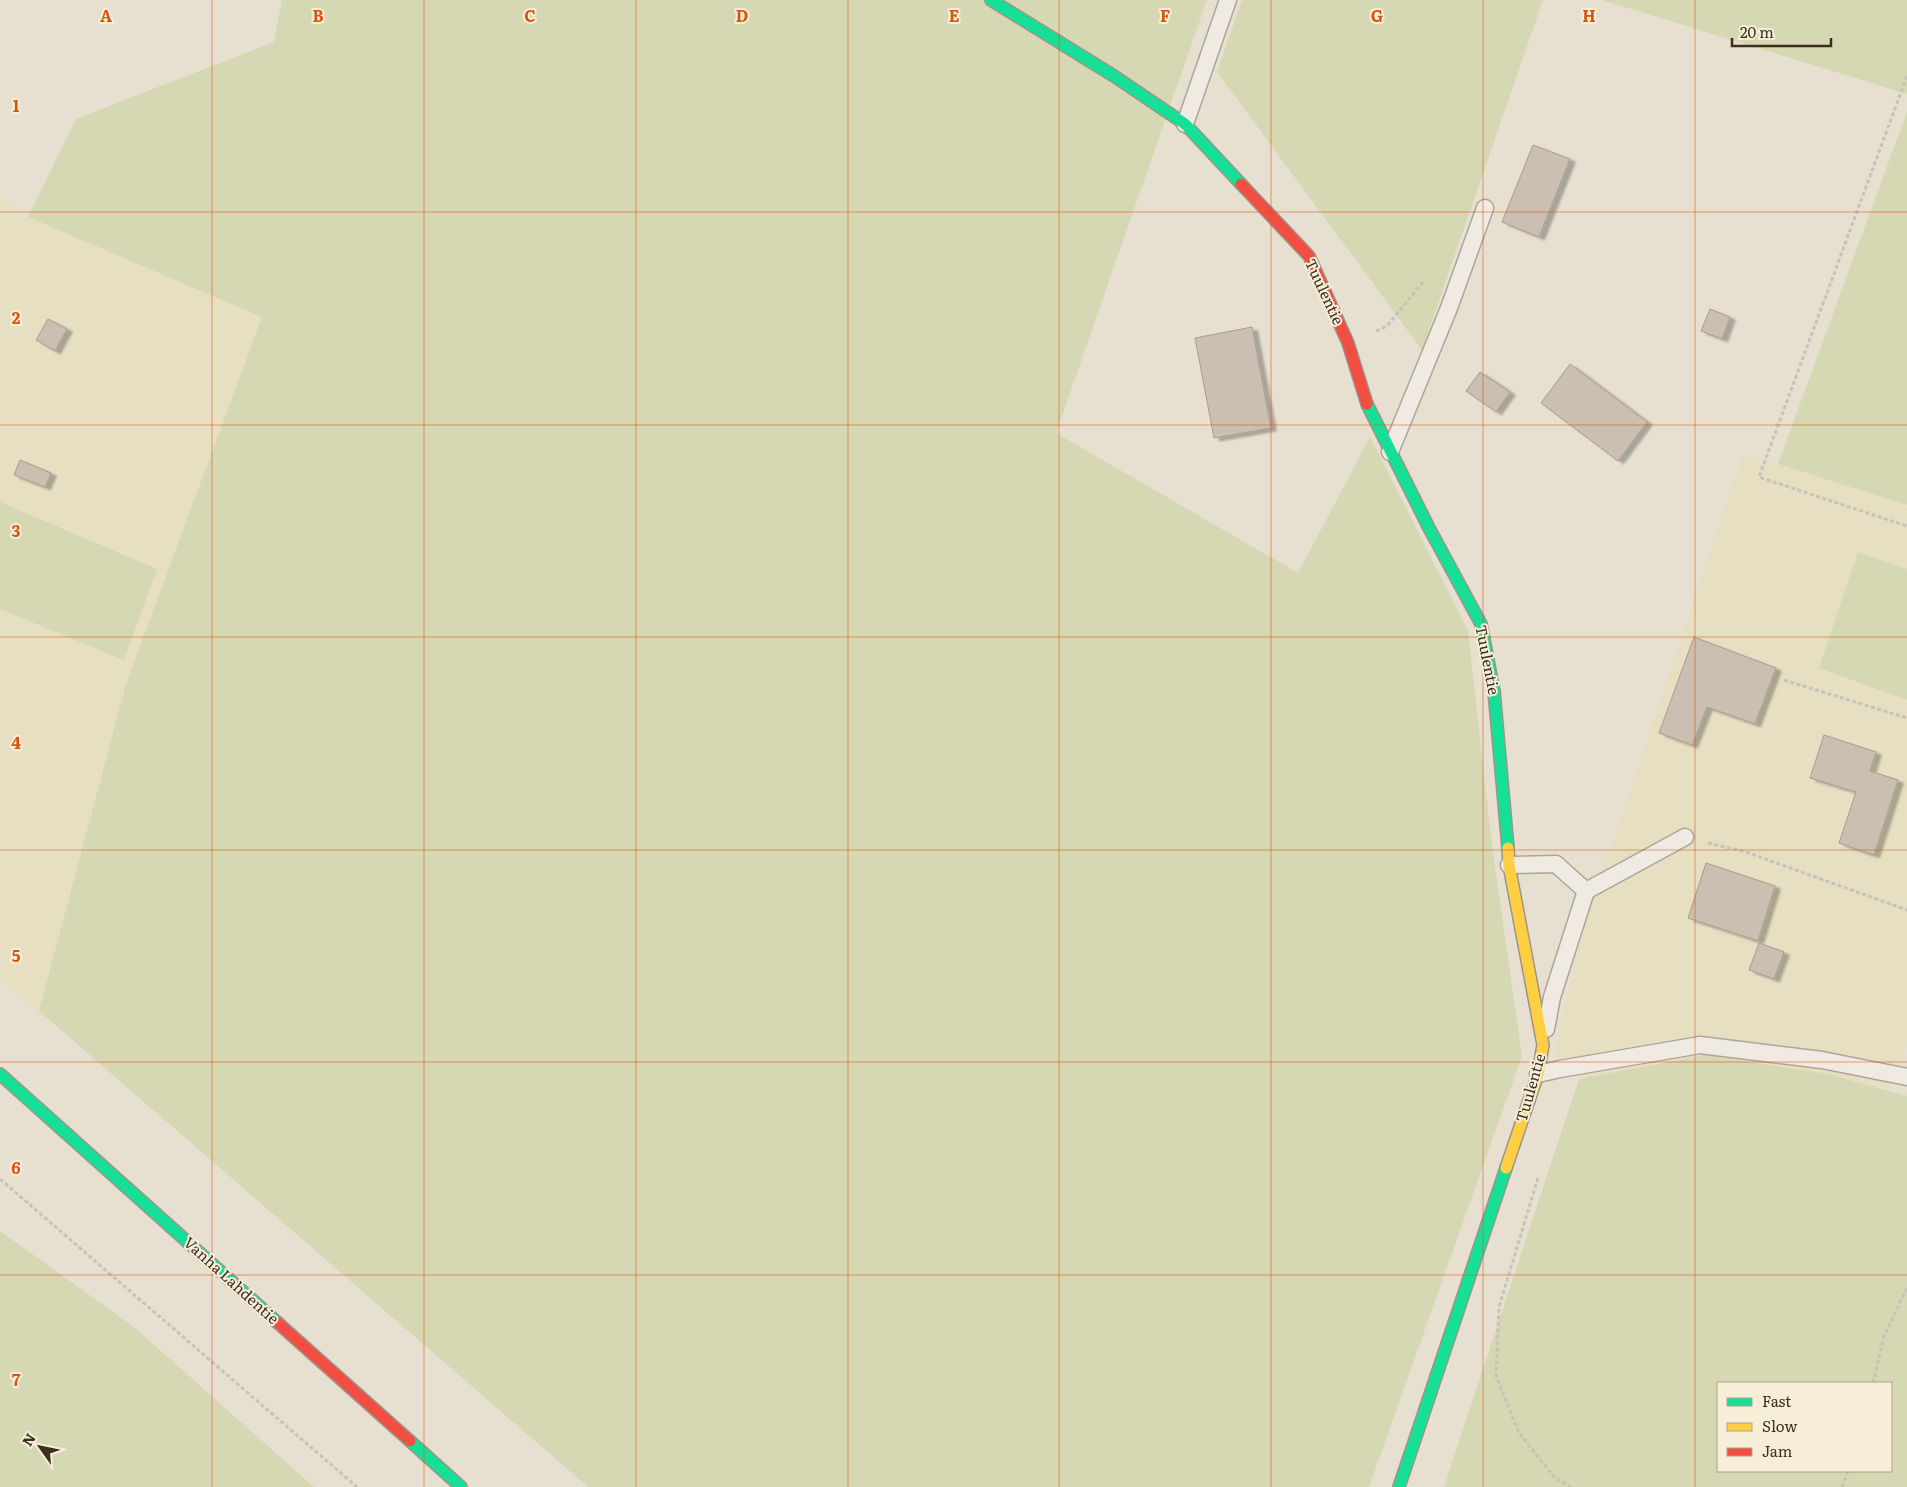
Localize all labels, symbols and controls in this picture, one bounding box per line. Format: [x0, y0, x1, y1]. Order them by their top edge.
text: A [100, 3, 112, 27]
text: B [312, 3, 324, 27]
text: C [524, 3, 536, 27]
text: D [736, 3, 748, 27]
text: E [949, 3, 960, 27]
text: F [1160, 3, 1170, 27]
text: G [1371, 3, 1383, 27]
text: H [1582, 3, 1596, 27]
scale bar [1732, 15, 1831, 47]
text: 20 m [1740, 20, 1774, 43]
text: 1 [13, 93, 20, 117]
street label: Tuulentie [1300, 255, 1351, 328]
text: 2 [12, 305, 21, 329]
text: 3 [12, 518, 21, 542]
street label: Tuulentie [1470, 623, 1507, 697]
text: 4 [11, 730, 21, 754]
text: 5 [12, 943, 21, 967]
street label: Tuulentie [1509, 1050, 1550, 1125]
text: 6 [11, 1155, 21, 1179]
street label: Vanha Lahdentie [179, 1231, 285, 1329]
text: 7 [12, 1367, 21, 1391]
legend [1717, 1382, 1892, 1472]
text: Fast [1762, 1389, 1791, 1412]
text: Slow [1762, 1414, 1797, 1437]
north arrow [15, 1422, 65, 1472]
text: N [17, 1429, 40, 1450]
text: Jam [1762, 1439, 1793, 1462]

